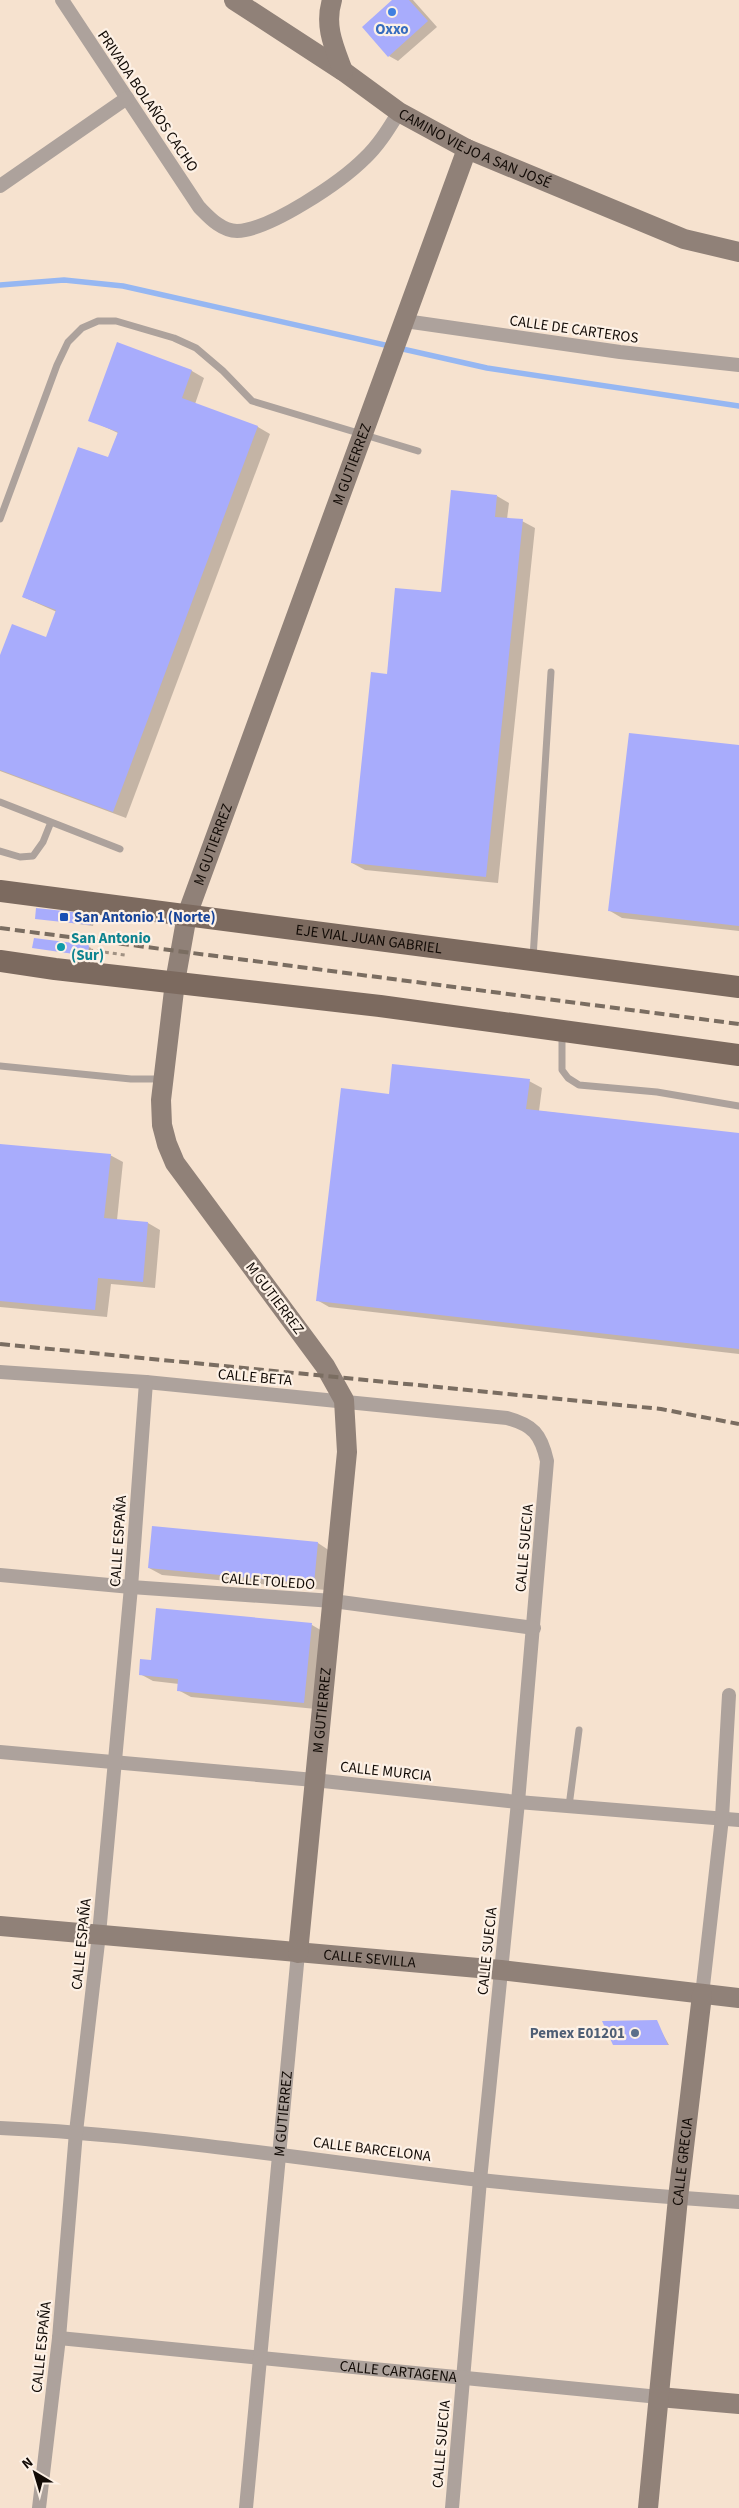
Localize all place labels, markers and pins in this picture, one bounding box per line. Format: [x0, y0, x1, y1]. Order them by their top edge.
marker: Oxxo [386, 6, 398, 18]
place label: Oxxo [375, 19, 409, 40]
place label: San Antonio 1 (Norte) [74, 907, 216, 928]
marker: San Antonio 1 (Norte) [58, 911, 70, 923]
place label: San Antonio (Sur) [71, 928, 151, 966]
marker: San Antonio (Sur) [55, 941, 67, 953]
place label: Pemex E01201 [530, 2023, 625, 2044]
marker: Pemex E01201 [629, 2027, 641, 2039]

